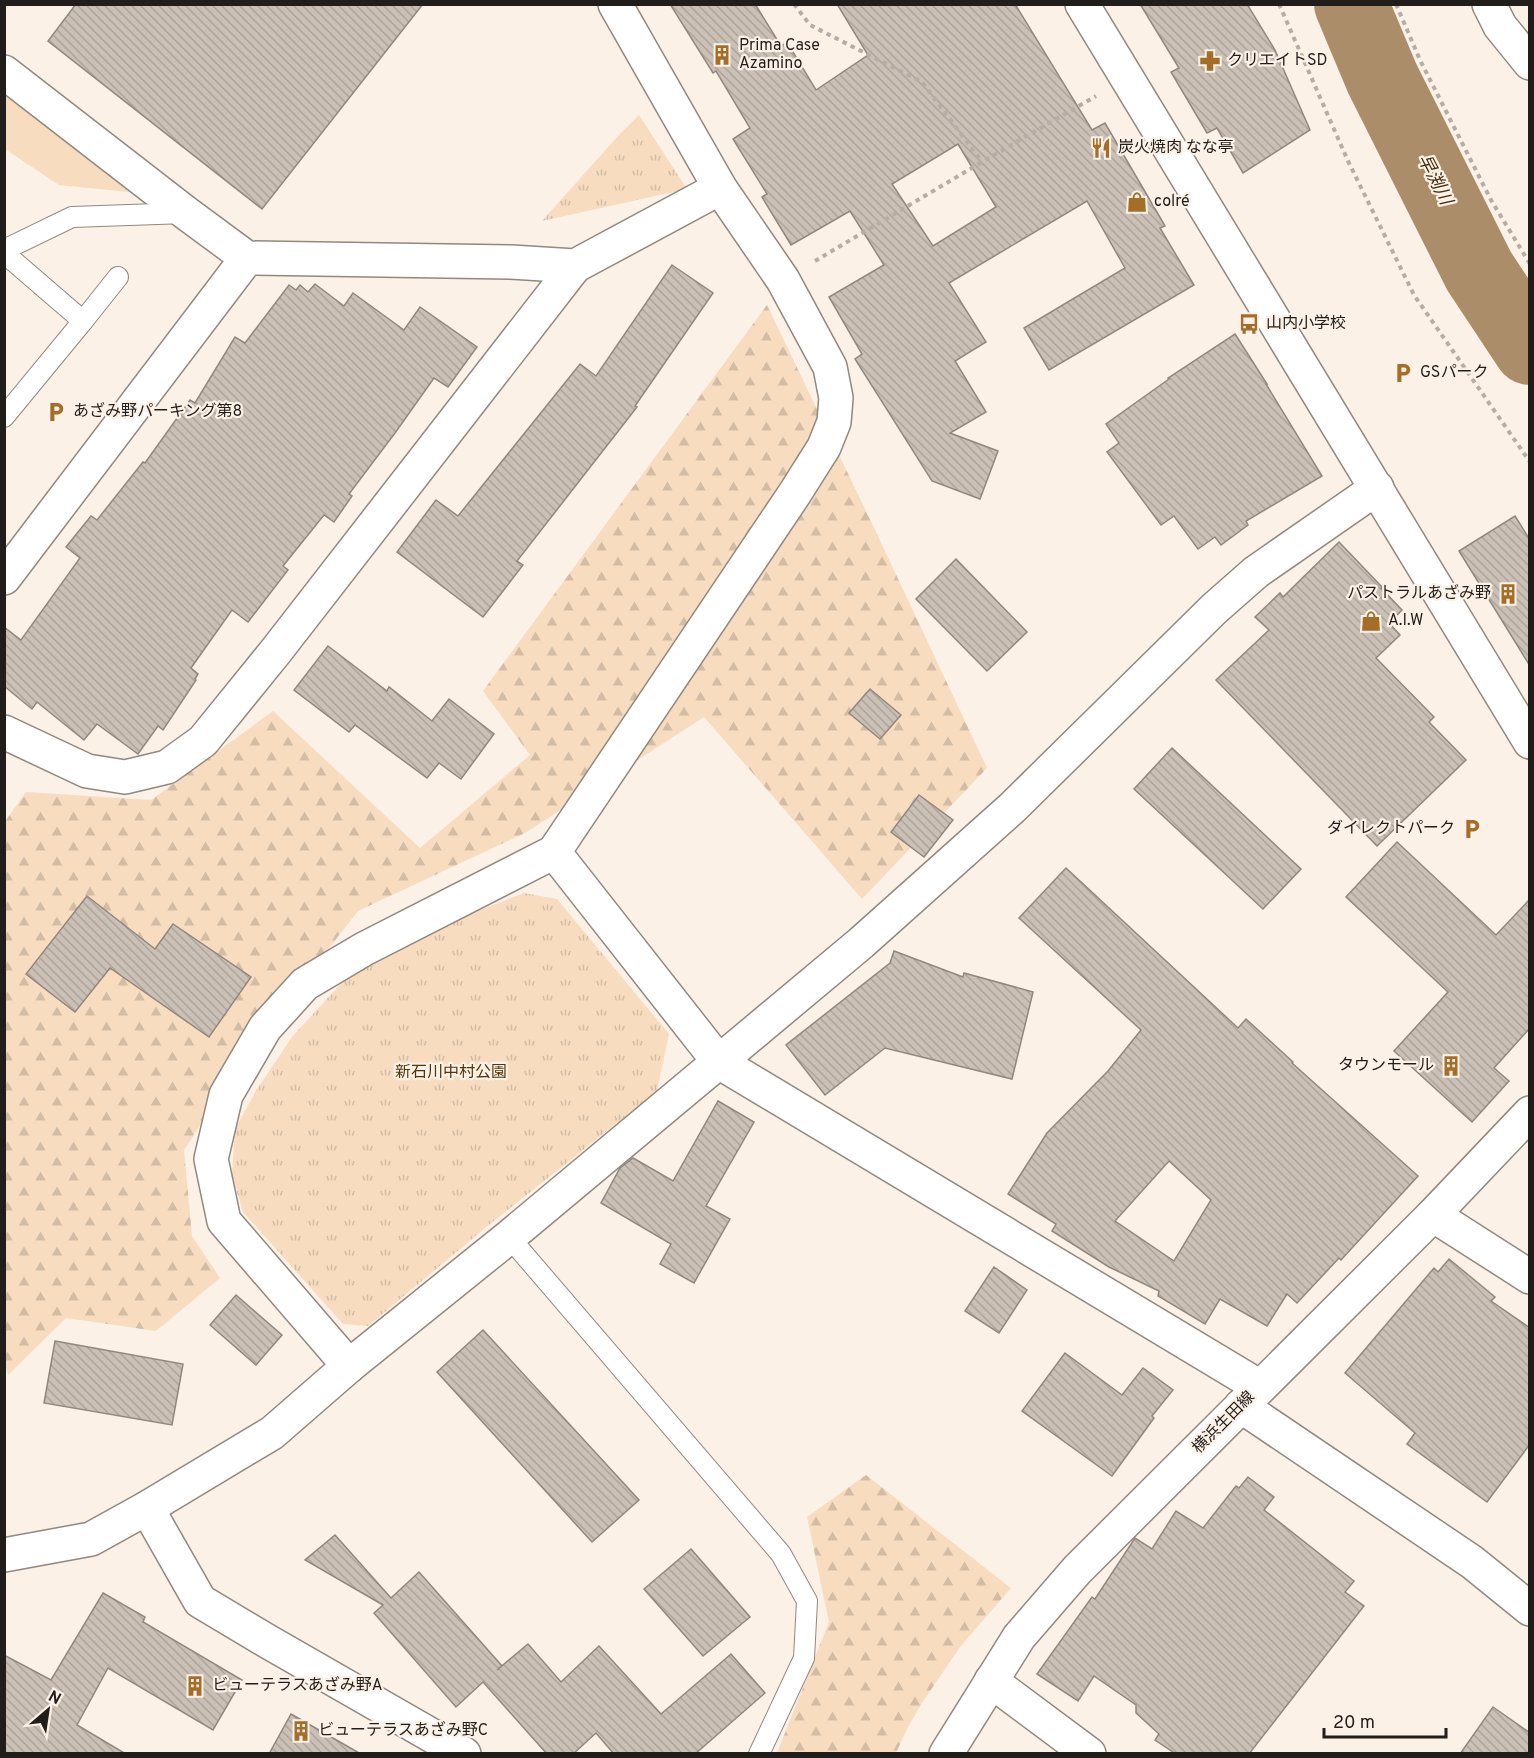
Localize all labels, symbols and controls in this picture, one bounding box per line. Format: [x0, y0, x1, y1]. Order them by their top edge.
place label: Prima Case Azamino [739, 36, 820, 74]
building icon: Prima Case Azamino [710, 43, 734, 67]
pharmacy icon: クリエイトSD [1198, 49, 1222, 73]
place label: クリエイトSD [1227, 51, 1328, 71]
restaurant icon: 炭火焼肉 なな亭 [1089, 136, 1113, 160]
place label: 炭火焼肉 なな亭 [1118, 138, 1234, 158]
water label: 早渕川 [1411, 151, 1457, 211]
shop icon: colré [1125, 190, 1149, 214]
place label: colré [1154, 192, 1190, 212]
bus stop icon: 山内小学校 [1237, 312, 1261, 336]
place label: 山内小学校 [1266, 314, 1346, 334]
parking icon: GSパーク [1391, 361, 1415, 385]
place label: GSパーク [1420, 363, 1488, 383]
parking icon: あざみ野パーキング第8 [44, 400, 68, 424]
place label: あざみ野パーキング第8 [73, 402, 242, 422]
building icon: パストラルあざみ野 [1496, 582, 1520, 606]
place label: パストラルあざみ野 [1347, 584, 1491, 604]
shop icon: A.I.W [1359, 609, 1383, 633]
place label: A.I.W [1388, 611, 1423, 631]
parking icon: ダイレクトパーク [1460, 817, 1484, 841]
place label: ダイレクトパーク [1327, 819, 1455, 839]
building icon: タウンモール [1439, 1054, 1463, 1078]
place label: タウンモール [1338, 1056, 1434, 1076]
park label: 新石川中村公園 [395, 1063, 507, 1083]
street label: 横浜生田線 [1189, 1388, 1259, 1458]
building icon: ビューテラスあざみ野A [183, 1674, 207, 1698]
place label: ビューテラスあざみ野A [212, 1676, 383, 1696]
north arrow [18, 1680, 78, 1740]
text: N [44, 1687, 64, 1710]
scale bar [1324, 1701, 1446, 1739]
text: 20 m [1333, 1712, 1375, 1735]
building icon: ビューテラスあざみ野C [289, 1719, 313, 1743]
place label: ビューテラスあざみ野C [318, 1721, 488, 1741]

